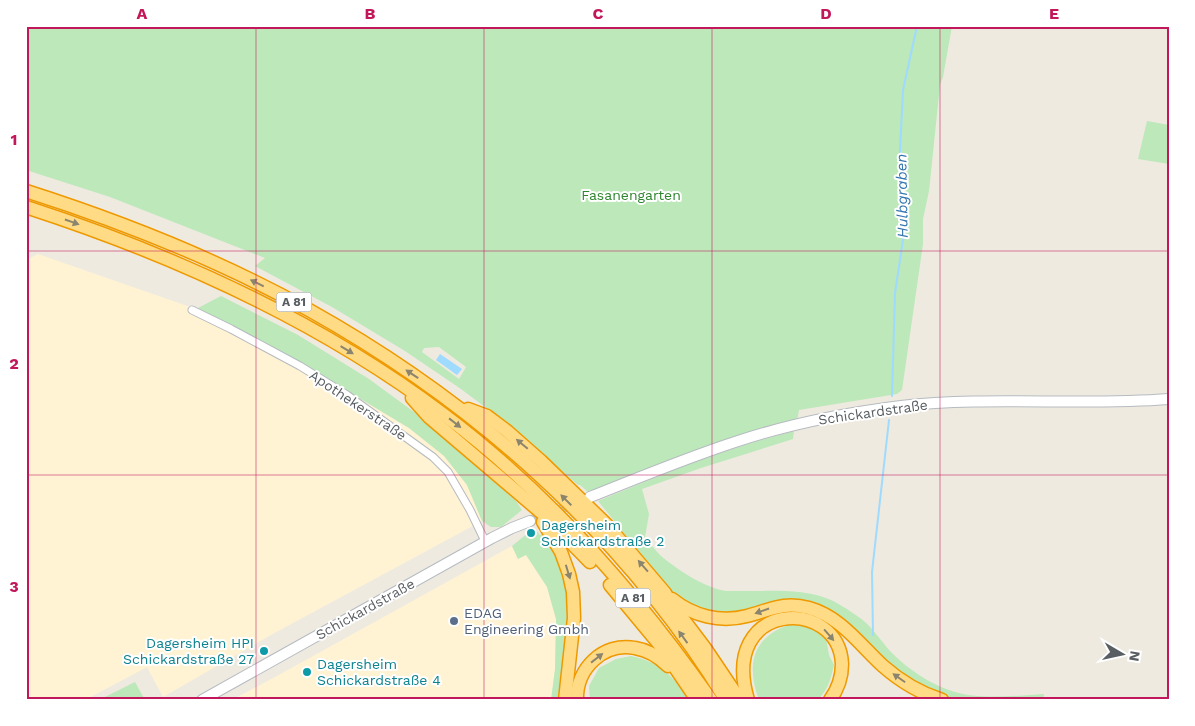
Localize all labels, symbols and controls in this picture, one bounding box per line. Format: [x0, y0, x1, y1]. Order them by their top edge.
text: A [137, 4, 148, 23]
text: B [365, 4, 376, 23]
text: C [593, 4, 604, 23]
text: D [820, 4, 832, 23]
text: E [1049, 4, 1059, 23]
text: 1 [11, 130, 17, 149]
water label: Hulbgraben [892, 154, 912, 238]
park label: Fasanengarten [581, 187, 681, 203]
one-way arrow [65, 219, 80, 227]
one-way arrow [250, 279, 264, 287]
road number: A 81 [276, 292, 312, 312]
one-way arrow [341, 345, 354, 354]
text: 2 [9, 354, 19, 373]
street label: Apothekerstraße [306, 367, 410, 443]
one-way arrow [405, 369, 419, 379]
street label: Schickardstraße [817, 396, 929, 428]
one-way arrow [448, 418, 461, 429]
one-way arrow [516, 439, 529, 450]
one-way arrow [560, 495, 572, 507]
place label: Dagersheim Schickardstraße 2 [541, 517, 664, 549]
marker: Dagersheim Schickardstraße 2 [525, 527, 537, 539]
one-way arrow [638, 560, 649, 572]
one-way arrow [565, 565, 573, 580]
street label: Schickardstraße [313, 575, 417, 643]
text: 3 [9, 577, 19, 596]
road number: A 81 [616, 588, 650, 608]
place label: EDAG Engineering Gmbh [464, 605, 589, 637]
one-way arrow [755, 608, 770, 615]
marker: EDAG Engineering Gmbh [448, 615, 460, 627]
north arrow [1098, 628, 1148, 678]
one-way arrow [823, 629, 834, 641]
one-way arrow [678, 630, 688, 644]
place label: Dagersheim HPI Schickardstraße 27 [123, 635, 254, 667]
marker: Dagersheim HPI Schickardstraße 27 [258, 645, 270, 657]
text: N [1126, 650, 1144, 662]
one-way arrow [590, 652, 603, 663]
place label: Dagersheim Schickardstraße 4 [317, 656, 441, 688]
marker: Dagersheim Schickardstraße 4 [301, 666, 313, 678]
one-way arrow [892, 673, 905, 683]

